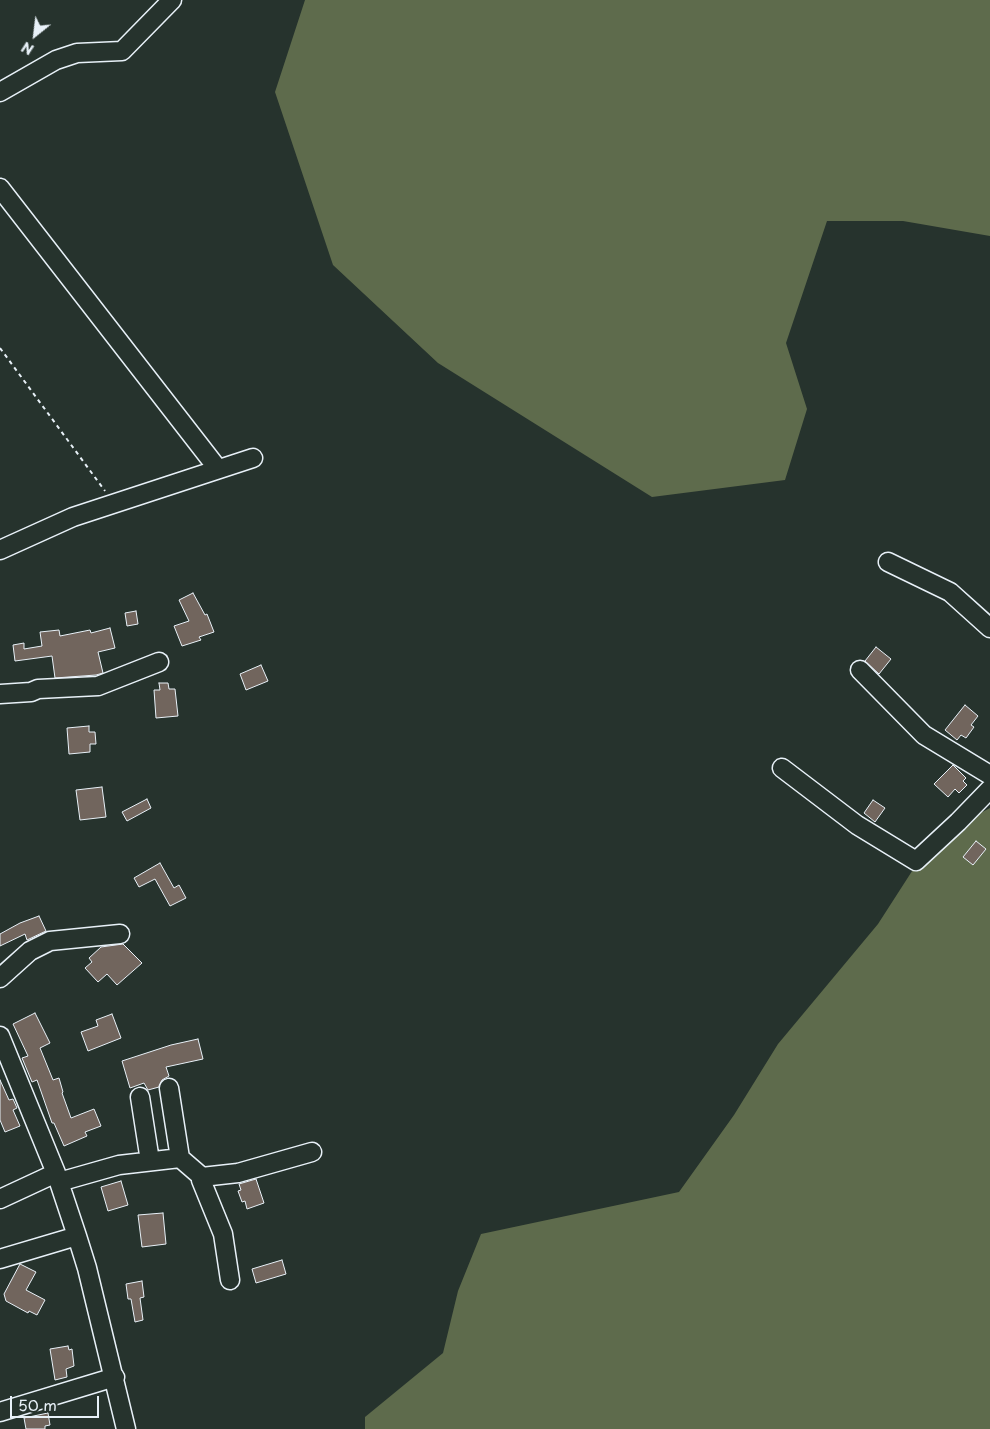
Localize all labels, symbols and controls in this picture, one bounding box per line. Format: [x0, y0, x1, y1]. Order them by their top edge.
north arrow [10, 10, 60, 60]
text: N [18, 37, 37, 60]
scale bar [12, 1386, 101, 1418]
text: 50 m [18, 1393, 57, 1416]

